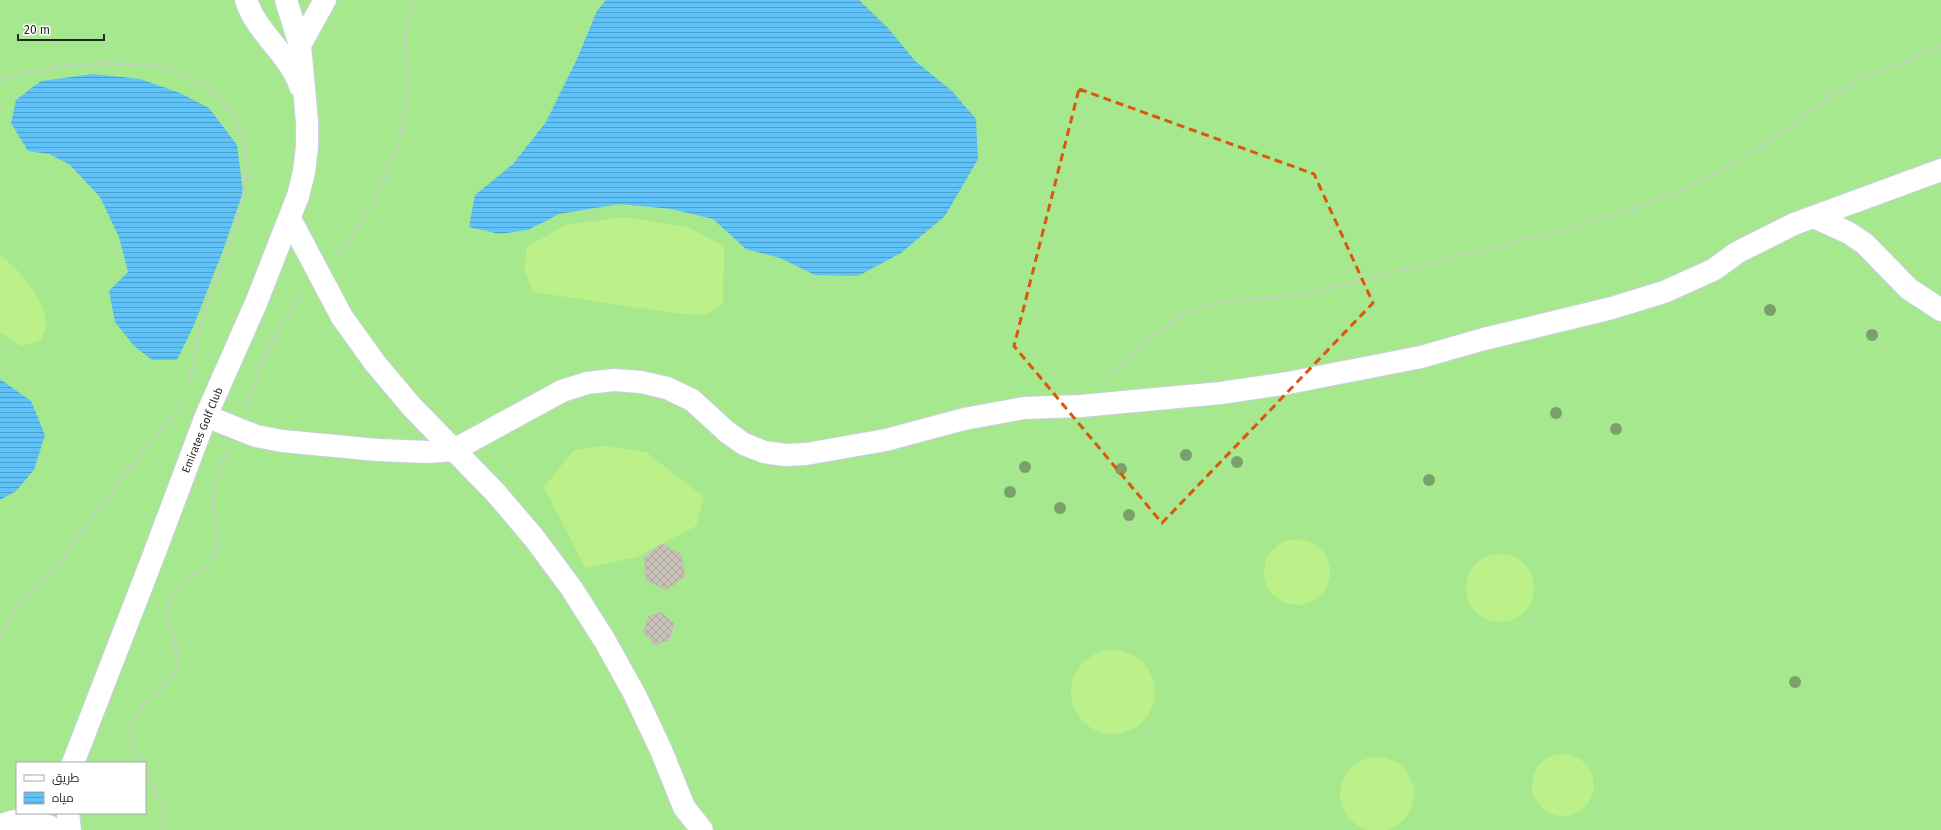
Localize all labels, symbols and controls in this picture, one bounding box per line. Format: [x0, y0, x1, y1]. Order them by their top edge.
scale bar [18, 16, 104, 42]
text: 20 m [24, 23, 50, 37]
street label: Emirates Golf Club [179, 385, 226, 475]
legend [16, 762, 146, 814]
text: طريق [52, 771, 80, 785]
text: مياه [52, 791, 74, 805]

